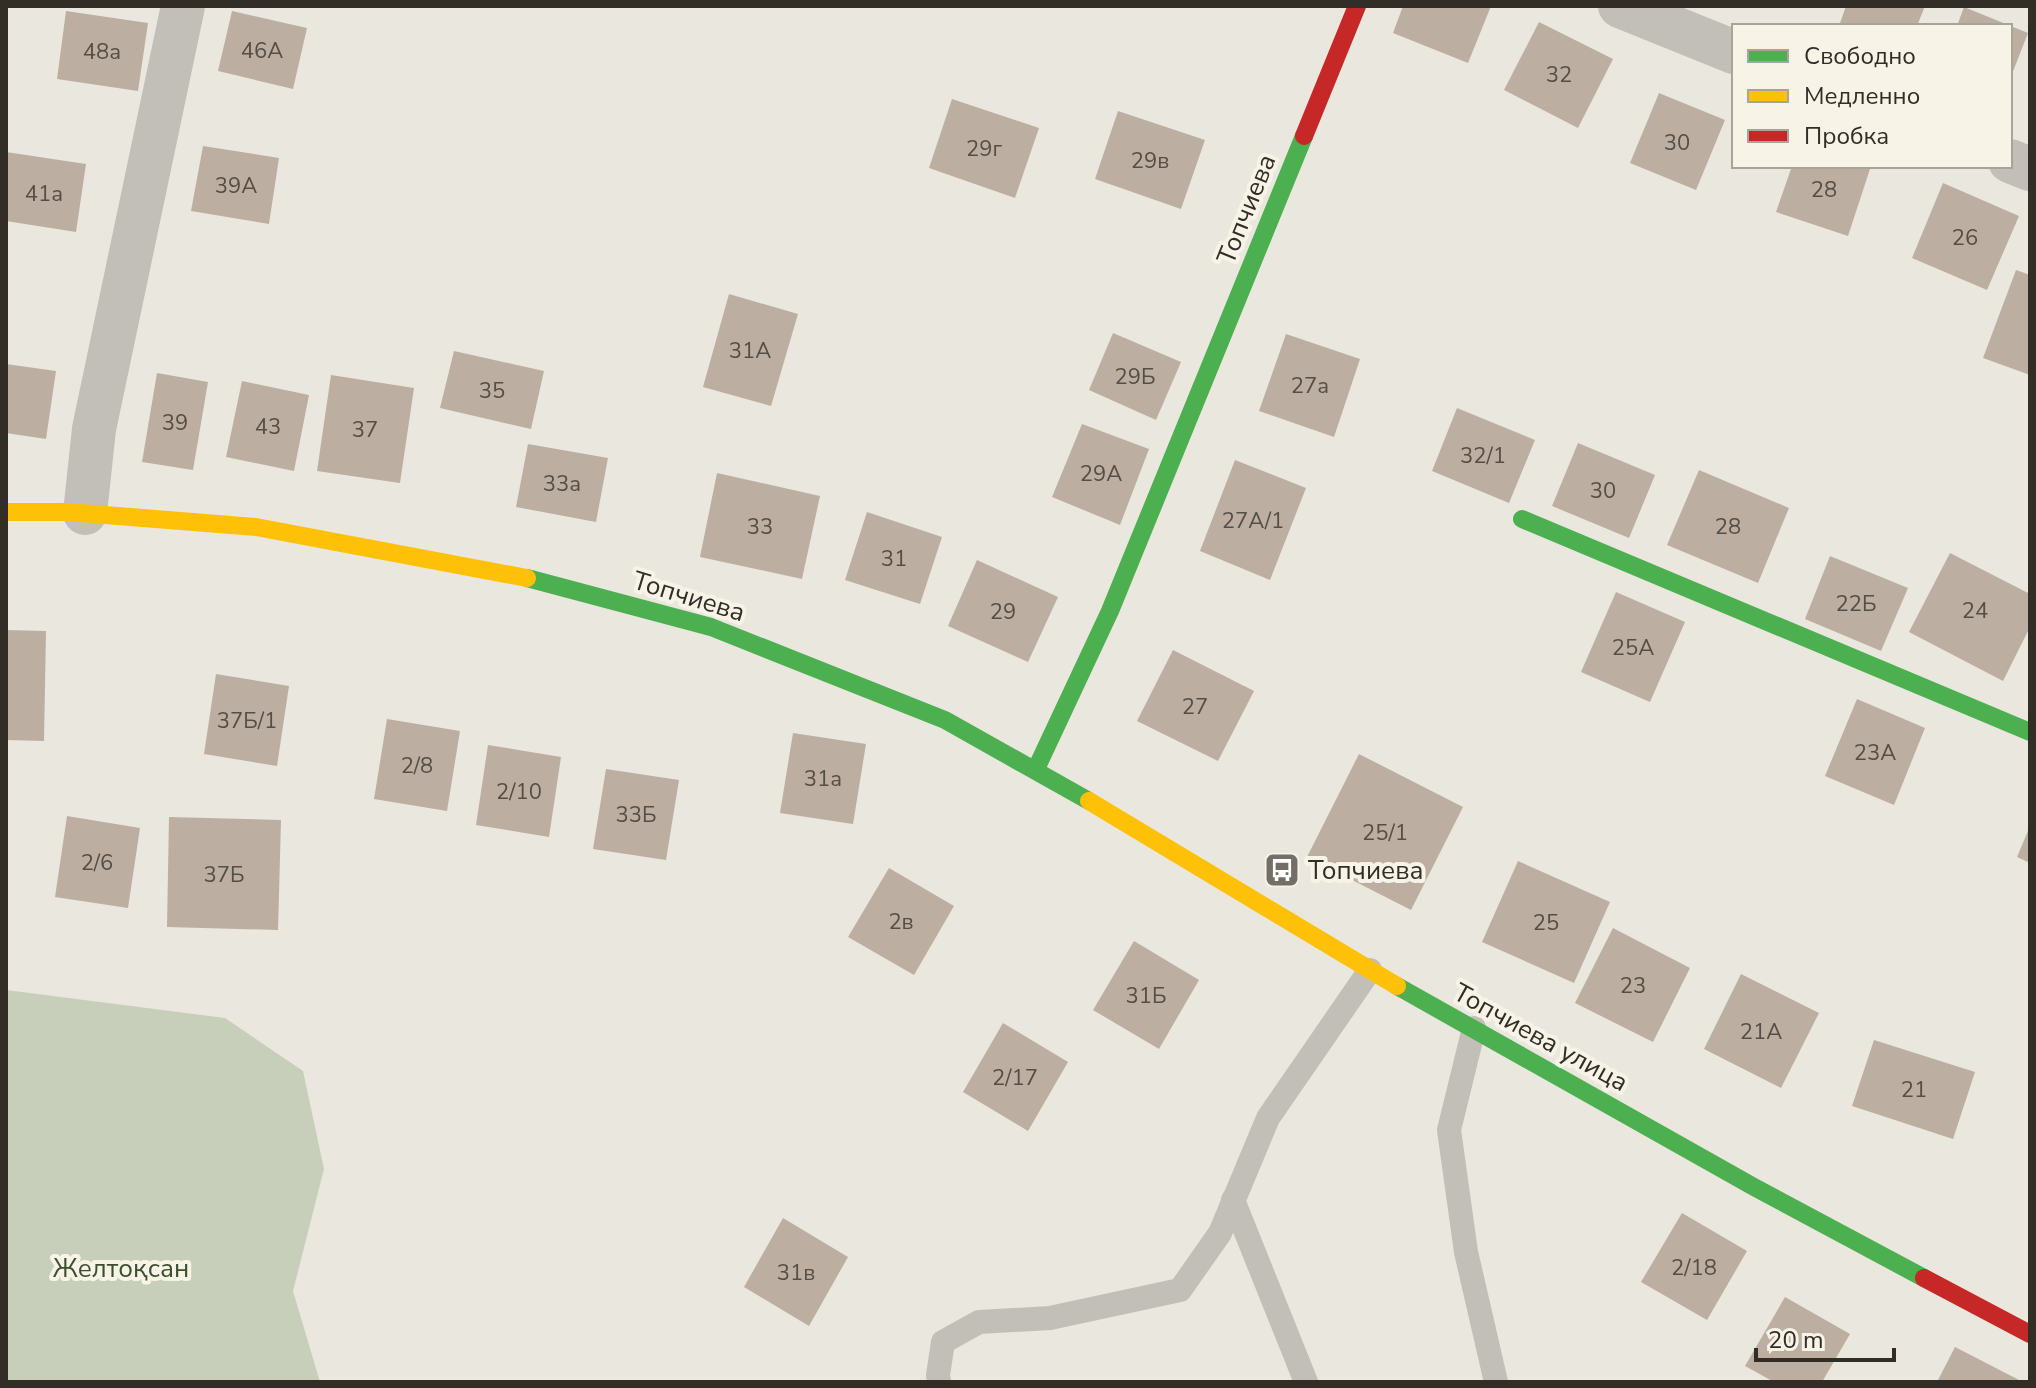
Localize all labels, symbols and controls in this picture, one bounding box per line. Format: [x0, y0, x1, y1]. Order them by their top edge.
legend [1732, 24, 2012, 168]
house number: 46А [241, 36, 283, 66]
house number: 48а [83, 37, 121, 67]
text: Свободно [1804, 40, 1916, 72]
house number: 32 [1546, 60, 1572, 90]
text: Медленно [1804, 80, 1920, 112]
text: Пробка [1804, 120, 1889, 152]
house number: 30 [1664, 128, 1690, 158]
house number: 29г [966, 134, 1002, 164]
house number: 29в [1131, 146, 1169, 176]
street label: Топчиева [1209, 149, 1284, 269]
house number: 39А [215, 171, 257, 201]
house number: 28 [1811, 175, 1837, 205]
house number: 41а [25, 179, 63, 209]
house number: 26 [1952, 223, 1978, 253]
house number: 31А [729, 336, 771, 366]
house number: 29Б [1115, 362, 1155, 392]
house number: 27а [1291, 371, 1329, 401]
house number: 35 [479, 376, 505, 406]
house number: 39 [162, 408, 188, 438]
house number: 43 [255, 412, 281, 442]
house number: 37 [352, 415, 378, 445]
house number: 32/1 [1460, 441, 1506, 471]
house number: 29А [1080, 459, 1122, 489]
house number: 33а [543, 469, 581, 499]
house number: 30 [1590, 476, 1616, 506]
house number: 27А/1 [1222, 506, 1284, 536]
house number: 33 [747, 512, 773, 542]
house number: 28 [1715, 512, 1741, 542]
house number: 31 [881, 544, 907, 574]
street label: Топчиева [629, 563, 749, 630]
house number: 22Б [1836, 589, 1876, 619]
house number: 24 [1962, 596, 1988, 626]
house number: 29 [990, 597, 1016, 627]
house number: 25А [1612, 633, 1654, 663]
house number: 27 [1182, 692, 1208, 722]
house number: 37Б/1 [217, 706, 277, 736]
house number: 23А [1854, 738, 1896, 768]
house number: 2/8 [401, 751, 433, 781]
house number: 31а [804, 764, 842, 794]
house number: 2/10 [496, 777, 542, 807]
house number: 33Б [616, 800, 656, 830]
house number: 25/1 [1362, 818, 1408, 848]
house number: 2/6 [81, 848, 113, 878]
bus stop icon: Топчиева [1263, 851, 1301, 889]
place label: Топчиева [1308, 853, 1423, 888]
house number: 37Б [204, 860, 244, 890]
house number: 2в [888, 907, 914, 937]
house number: 25 [1533, 908, 1559, 938]
house number: 23 [1620, 971, 1646, 1001]
street label: Топчиева улица [1447, 975, 1634, 1100]
house number: 31Б [1126, 981, 1166, 1011]
house number: 21А [1740, 1017, 1782, 1047]
house number: 2/17 [992, 1063, 1038, 1093]
house number: 21 [1901, 1075, 1927, 1105]
park label: Желтоқсан [53, 1251, 189, 1286]
house number: 2/18 [1671, 1253, 1717, 1283]
house number: 31в [777, 1258, 815, 1288]
scale bar [1756, 1312, 1894, 1362]
text: 20 m [1768, 1324, 1824, 1356]

